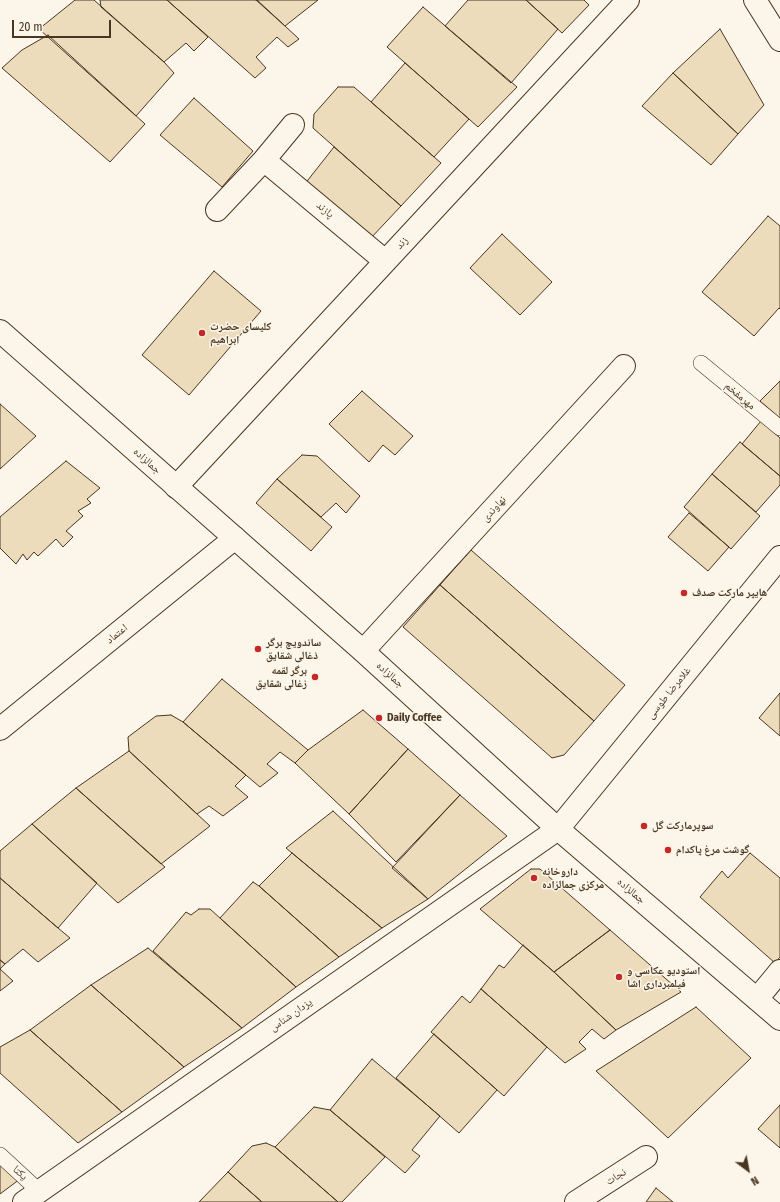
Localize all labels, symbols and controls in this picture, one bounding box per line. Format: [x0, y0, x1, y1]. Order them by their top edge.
scale bar [14, 12, 113, 38]
text: 20 m [19, 20, 43, 34]
street label: پازند [313, 199, 337, 221]
street label: زند [393, 234, 411, 252]
place label: کلیسای حضرت ابراهیم [210, 320, 271, 346]
marker: کلیسای حضرت ابراهیم [197, 328, 207, 338]
street label: مهرمفخم [722, 379, 758, 413]
street label: جمالزاده [130, 445, 164, 477]
street label: نهاوندی [479, 493, 509, 525]
place label: هايپر ماركت صدف [692, 586, 767, 600]
marker: هايپر ماركت صدف [679, 588, 689, 598]
street label: اعتماد [104, 621, 130, 647]
place label: ساندویچ برگر ذغالی شقایق [266, 636, 321, 662]
marker: ساندویچ برگر ذغالی شقایق [253, 644, 263, 654]
street label: جمالزاده [373, 659, 407, 691]
place label: برگر لقمه زغالی شقایق [256, 664, 307, 690]
street label: غلامرضا طوسی [644, 664, 694, 722]
marker: برگر لقمه زغالی شقایق [310, 672, 320, 682]
place label: Daily Coffee [387, 711, 442, 725]
marker: Daily Coffee [374, 713, 384, 723]
place label: سوپرمارکت گل [652, 819, 714, 833]
marker: سوپرمارکت گل [639, 821, 649, 831]
place label: گوشت مرغ پاکدام [676, 843, 749, 857]
marker: گوشت مرغ پاکدام [663, 845, 673, 855]
place label: داروخانه مرکزی جمالزاده [542, 865, 604, 891]
marker: داروخانه مرکزی جمالزاده [529, 873, 539, 883]
street label: جمالزاده [614, 875, 648, 907]
place label: استودیو عکاسی و فیلمبرداری اشا [627, 964, 700, 990]
marker: استودیو عکاسی و فیلمبرداری اشا [614, 972, 624, 982]
street label: یزدان شناس [267, 996, 315, 1034]
north arrow [728, 1150, 768, 1190]
street label: یکتا [10, 1163, 30, 1183]
street label: نجات [603, 1166, 629, 1188]
text: N [748, 1173, 761, 1188]

